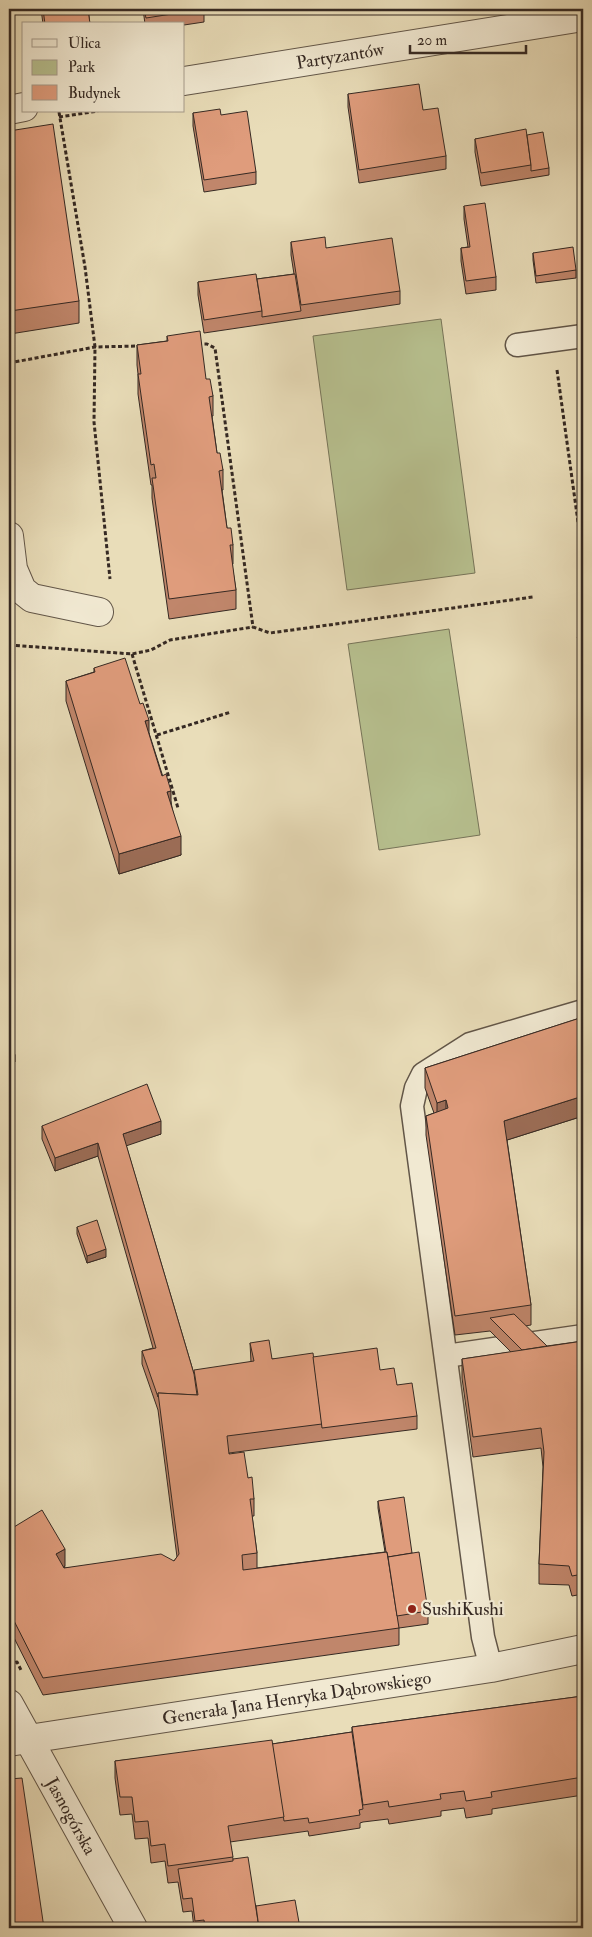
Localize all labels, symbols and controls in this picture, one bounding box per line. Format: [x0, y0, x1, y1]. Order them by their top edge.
legend [22, 22, 185, 112]
scale bar [410, 22, 526, 54]
text: 20 m [417, 31, 447, 50]
text: Ulica [68, 34, 101, 53]
street label: Partyzantów [294, 38, 387, 75]
text: Park [68, 58, 95, 77]
text: Budynek [68, 84, 121, 103]
place label: SushiKushi [422, 1598, 504, 1621]
marker: SushiKushi [406, 1603, 418, 1615]
street label: Generała Jana Henryka Dąbrowskiego [161, 1666, 433, 1730]
street label: Jasnogórska [40, 1773, 101, 1859]

